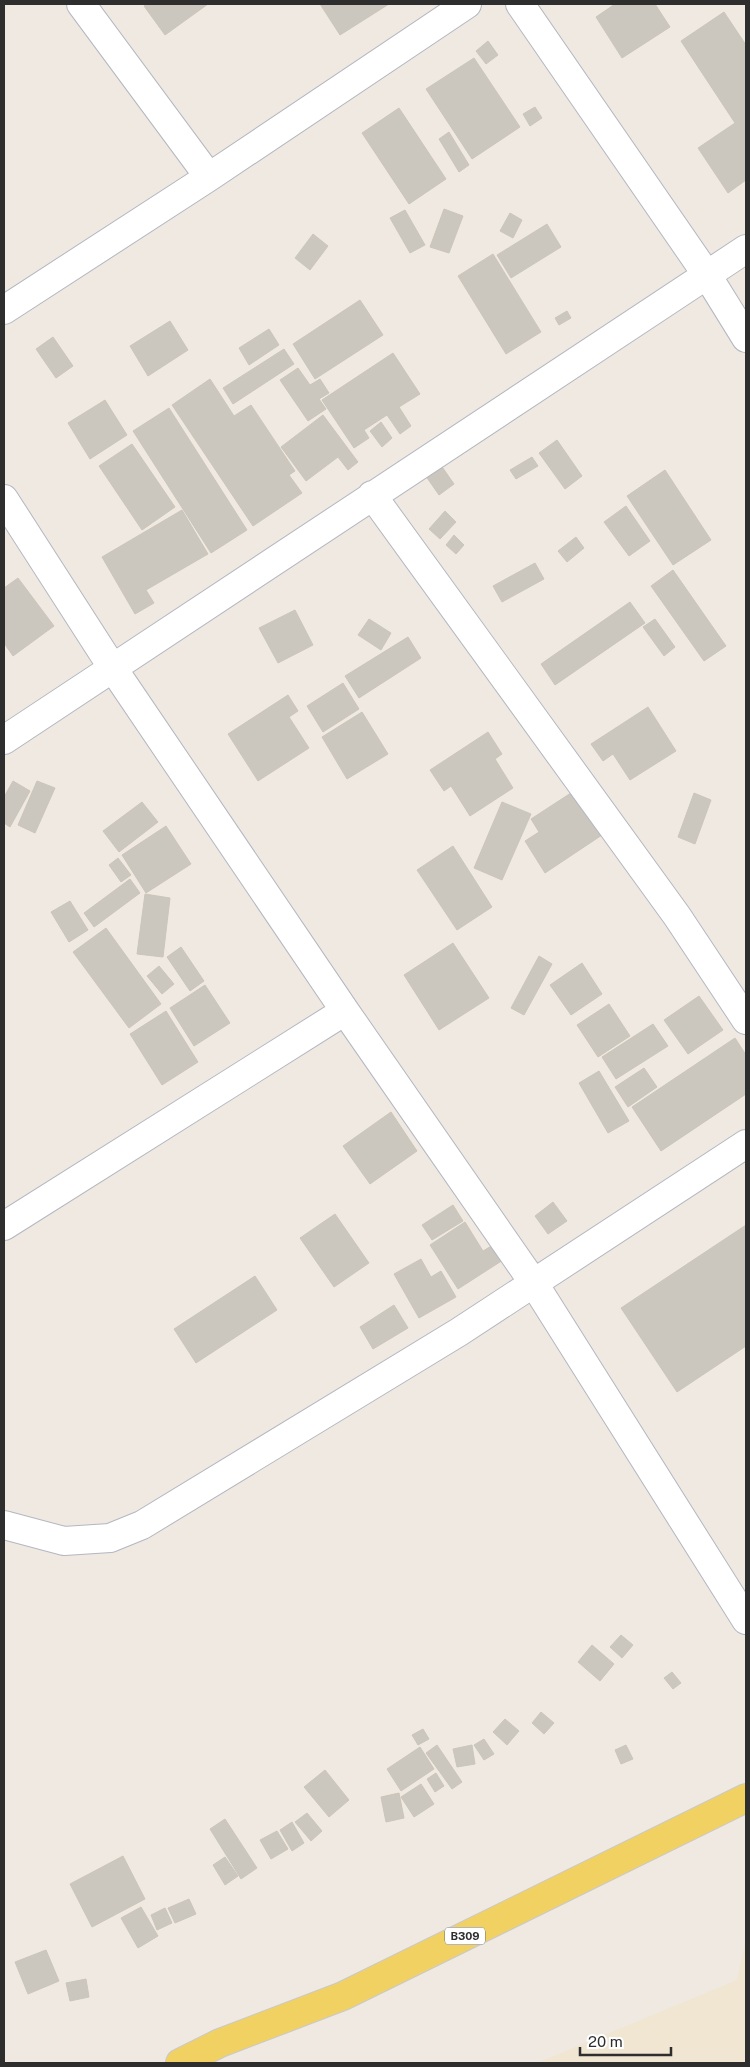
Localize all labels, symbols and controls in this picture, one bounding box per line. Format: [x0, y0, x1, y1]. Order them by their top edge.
road number: B309 [445, 1928, 485, 1944]
scale bar [580, 2024, 671, 2056]
text: 20 m [588, 2033, 623, 2050]

